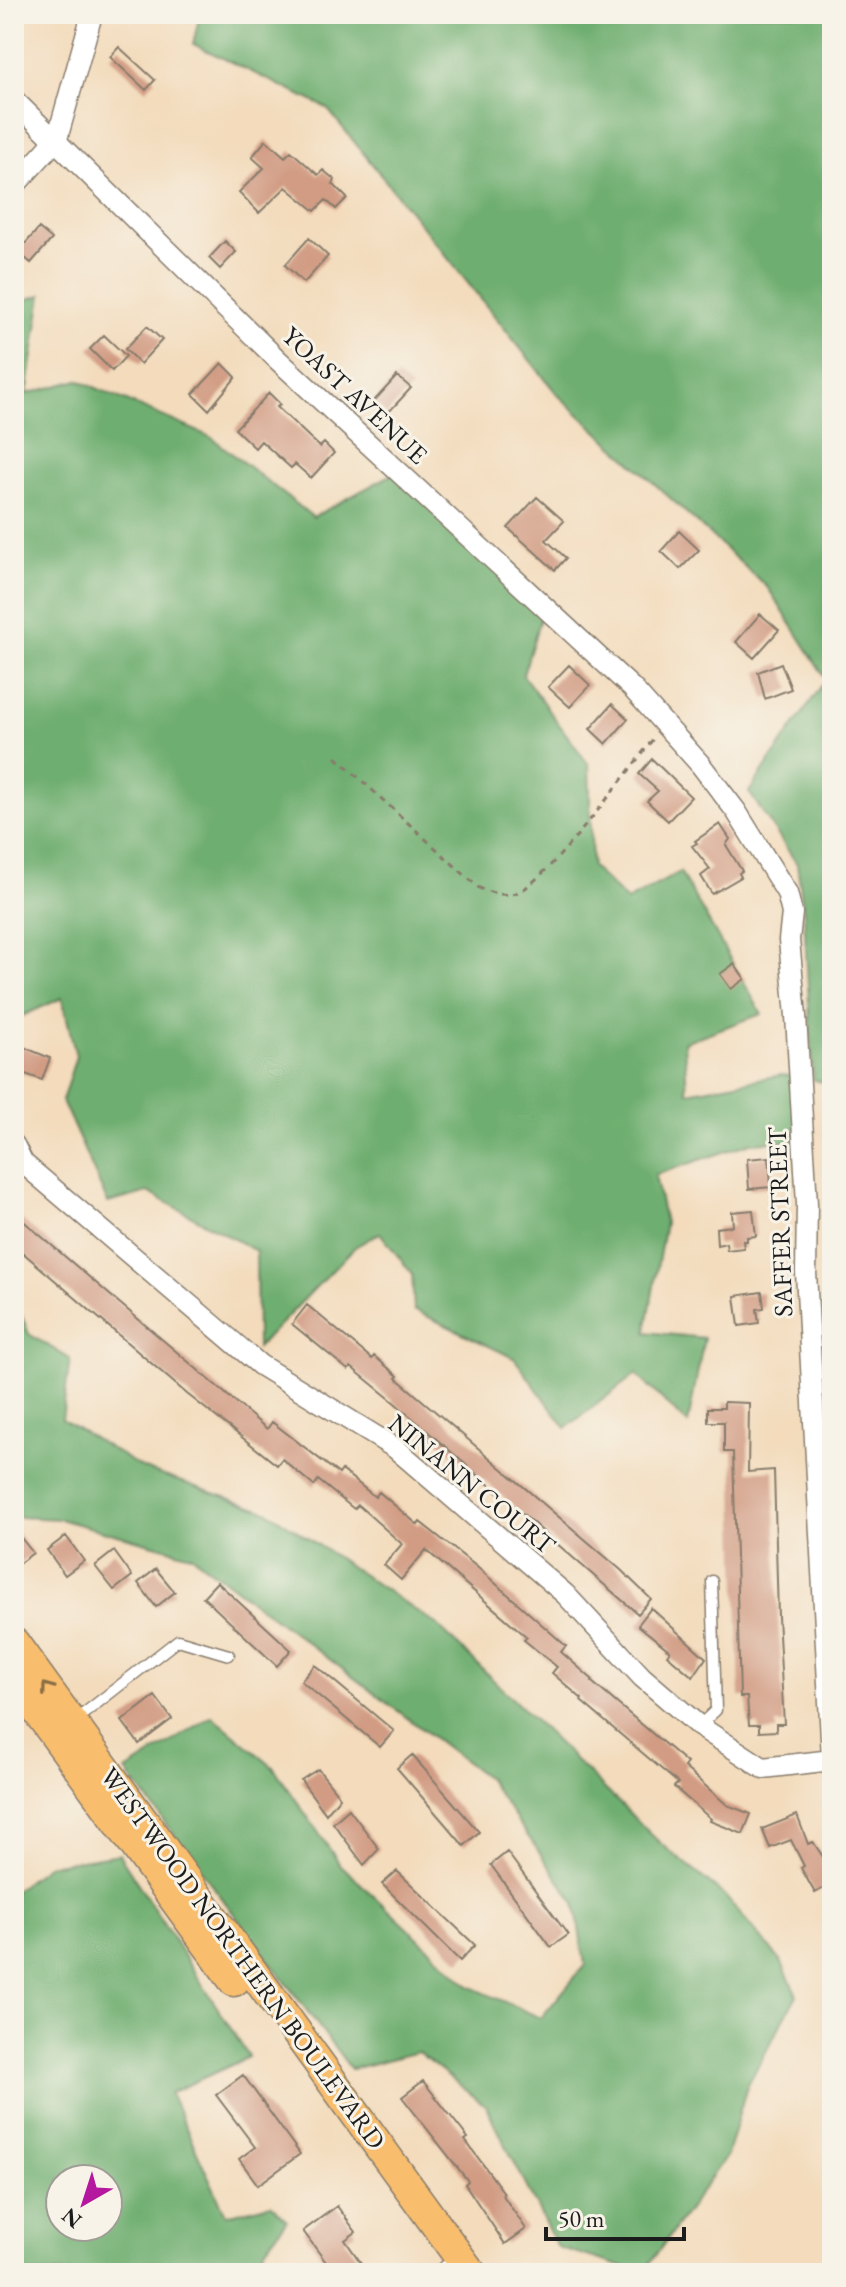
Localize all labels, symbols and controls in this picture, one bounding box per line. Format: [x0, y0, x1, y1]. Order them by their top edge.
street label: YOAST AVENUE [275, 319, 435, 471]
street label: SAFFER STREET [760, 1126, 800, 1317]
street label: NINANN COURT [382, 1406, 563, 1562]
one-way arrow [43, 1683, 57, 1697]
street label: WESTWOOD NORTHERN BOULEVARD [93, 1760, 393, 2156]
north arrow [44, 2163, 124, 2243]
scale bar [546, 2191, 684, 2241]
text: N [56, 2201, 88, 2235]
text: 50 m [558, 2203, 605, 2234]

